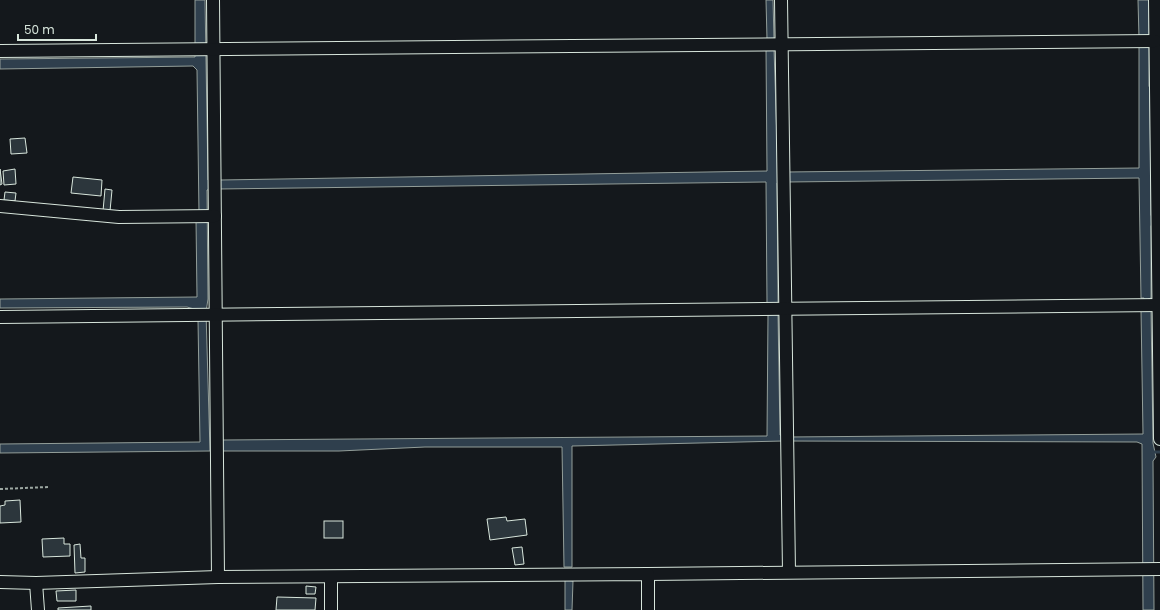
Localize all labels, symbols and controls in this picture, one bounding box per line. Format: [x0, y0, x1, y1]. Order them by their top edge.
scale bar [18, 16, 96, 42]
text: 50 m [24, 21, 55, 38]

